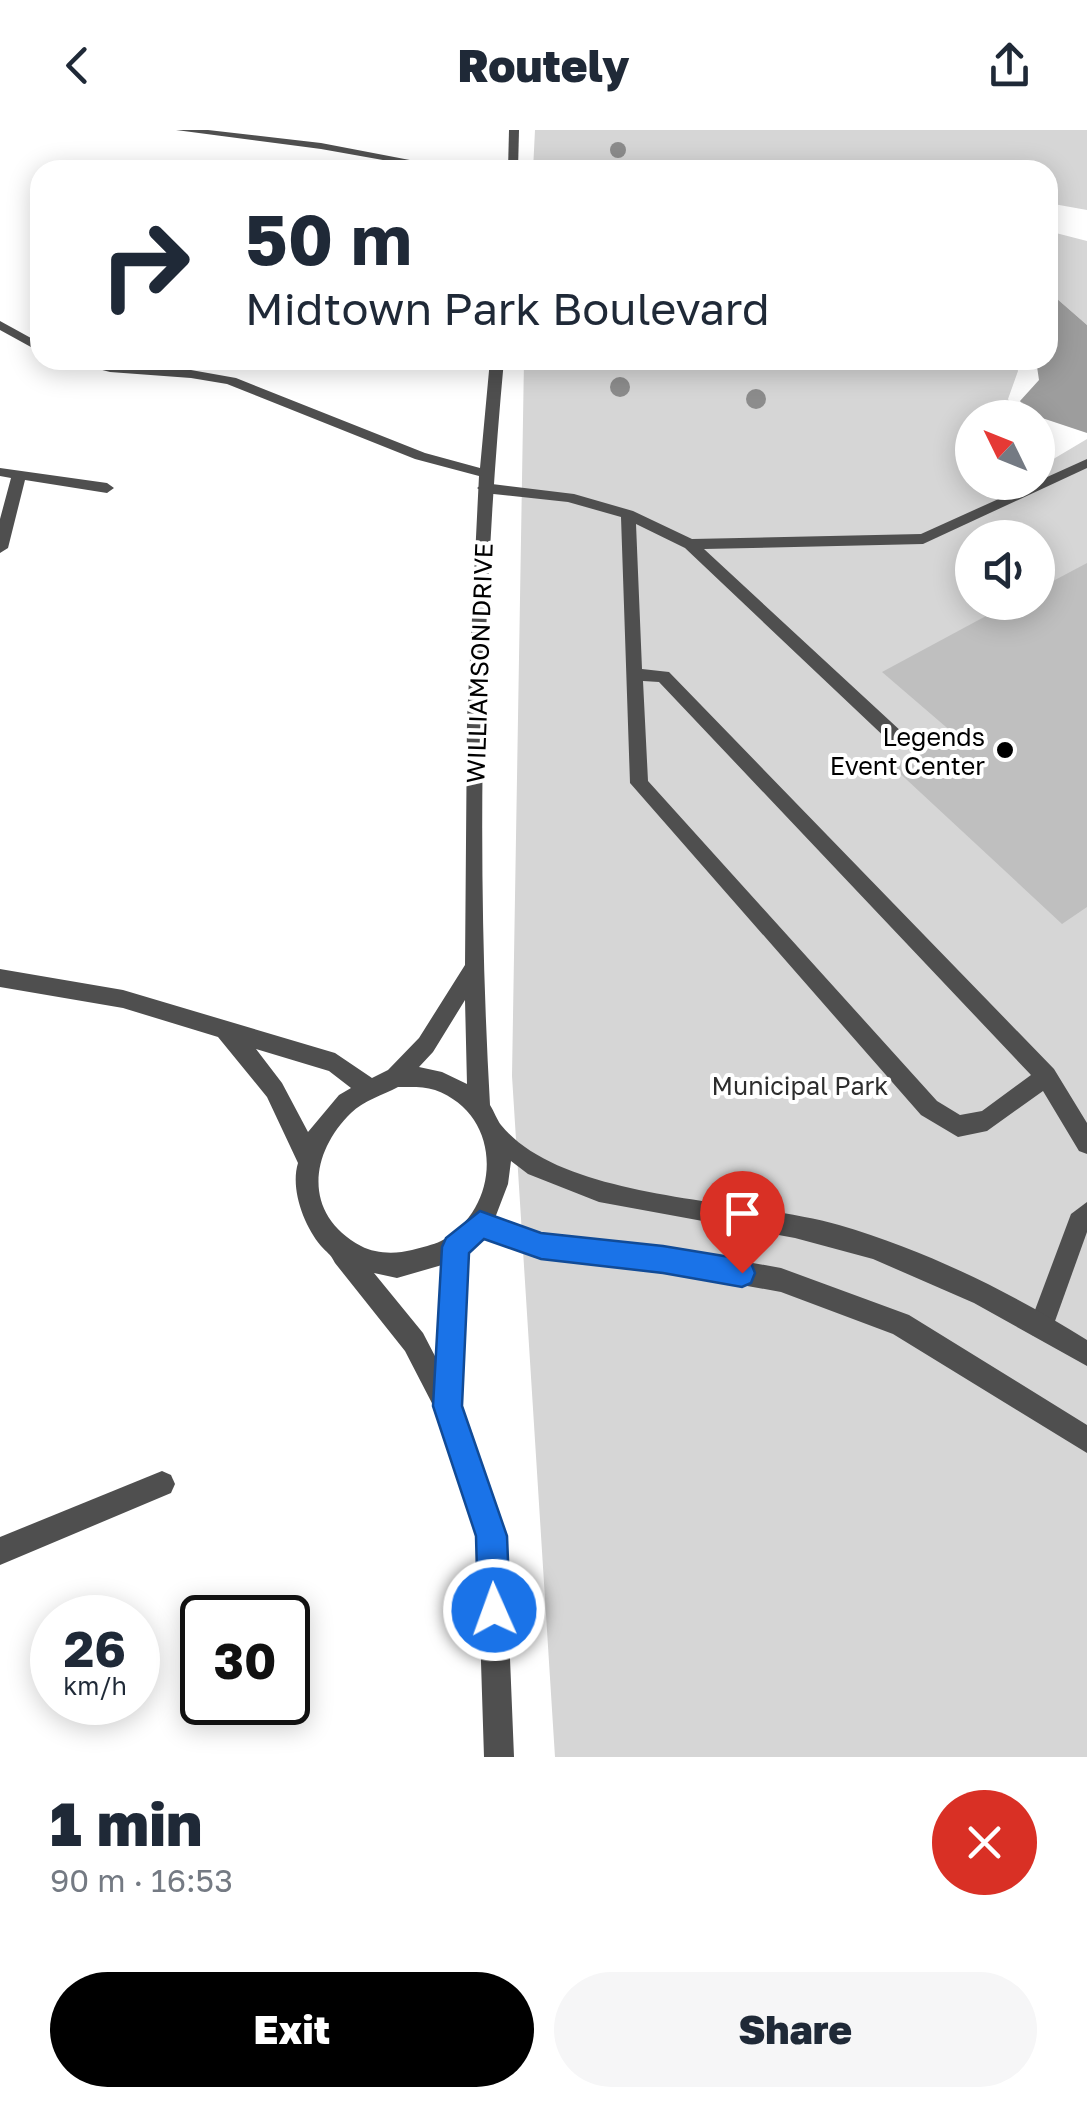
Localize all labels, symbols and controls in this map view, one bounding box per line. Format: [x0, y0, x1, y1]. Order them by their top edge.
icon: back [50, 38, 105, 93]
text: Routely [457, 38, 630, 92]
icon: share [982, 38, 1037, 93]
text: 50 m [245, 196, 412, 280]
icon: right [80, 200, 210, 330]
text: Midtown Park Boulevard [245, 281, 770, 335]
north arrow [955, 400, 1055, 500]
map controls [955, 400, 1055, 620]
button: sound [955, 520, 1055, 620]
street label: WILLIAMSON DRIVE [459, 542, 499, 784]
place label: Legends Event Center [830, 721, 985, 781]
marker: Legends Event Center [994, 739, 1016, 761]
park label: Municipal Park [712, 1070, 888, 1101]
pin [700, 1171, 785, 1274]
icon: arrive [715, 1186, 770, 1241]
position arrow [442, 1558, 546, 1662]
speed limit sign: 30 [180, 1595, 310, 1725]
text: 26 [64, 1618, 126, 1678]
text: km/h [63, 1670, 127, 1701]
text: 1 min [50, 1787, 202, 1859]
button: close [932, 1790, 1037, 1895]
text: 90 m · 16:53 [50, 1861, 233, 1899]
button: Exit [50, 1972, 534, 2087]
button: Share [554, 1972, 1037, 2087]

